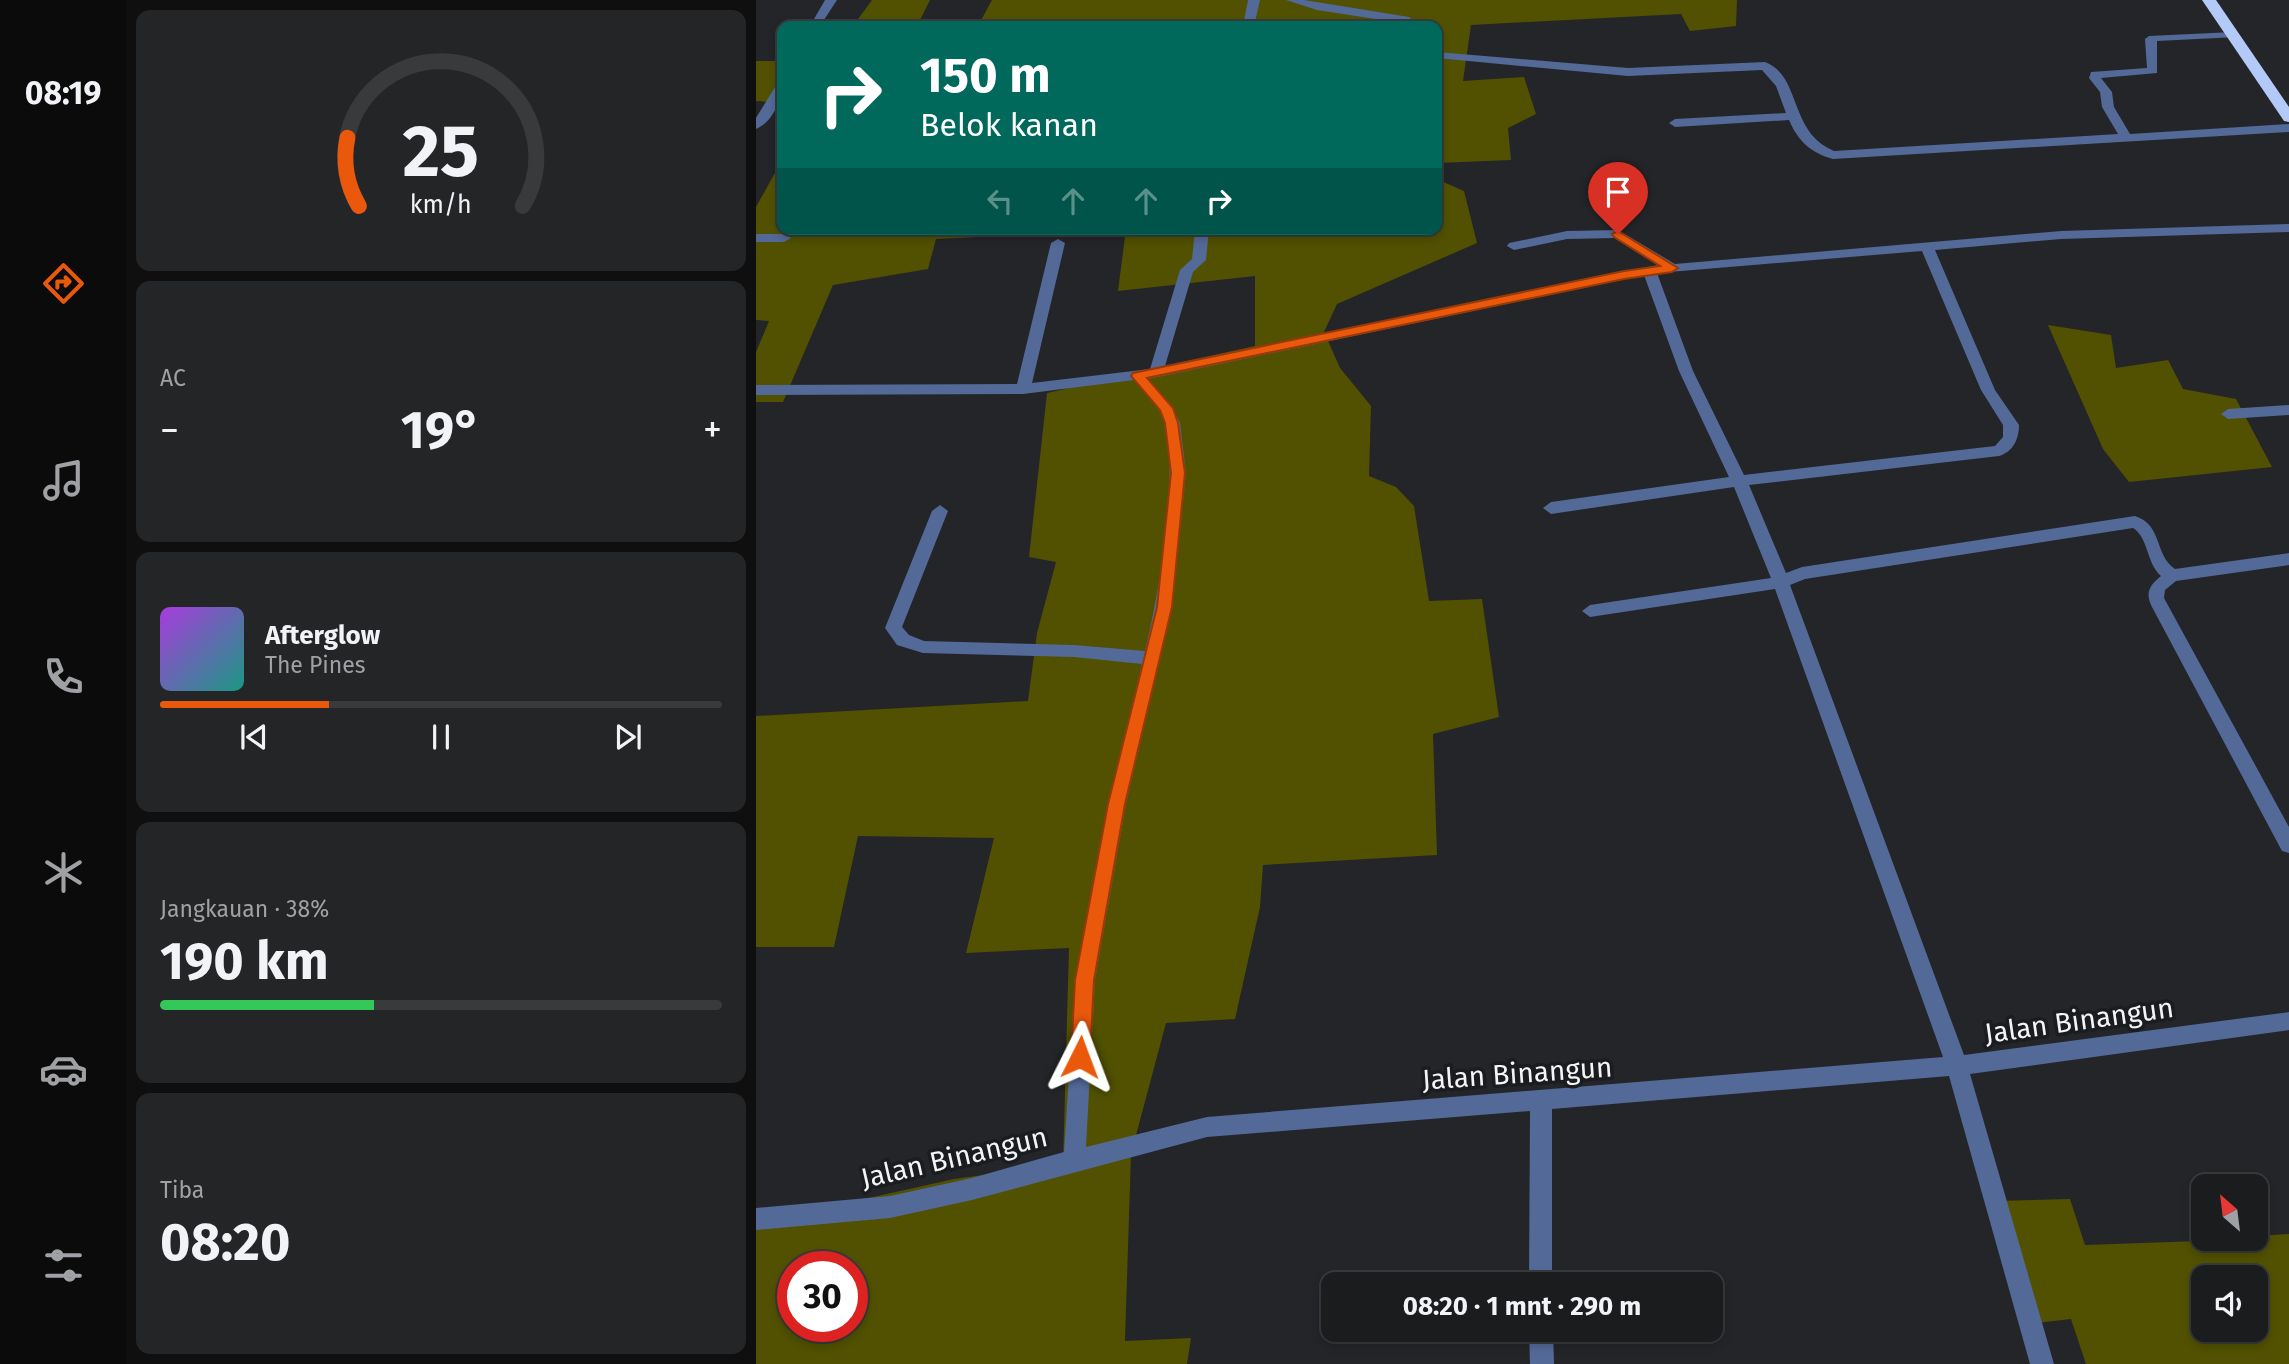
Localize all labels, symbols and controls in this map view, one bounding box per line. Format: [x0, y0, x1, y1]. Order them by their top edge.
text: 150 m [920, 46, 1051, 105]
icon: right [805, 49, 896, 140]
text: 08:19 [25, 74, 101, 112]
text: Belok kanan [920, 106, 1098, 144]
text: 25 [403, 109, 479, 196]
pin [1588, 162, 1648, 234]
icon: arrive [1599, 173, 1637, 211]
icon: left [981, 182, 1019, 220]
icon: ahead [1054, 182, 1092, 220]
icon: ahead [1127, 182, 1165, 220]
icon: right [1200, 182, 1238, 220]
text: km/h [410, 190, 472, 220]
icon: directions [39, 259, 88, 308]
text: AC [160, 364, 186, 392]
text: 19° [401, 399, 481, 462]
text: − [160, 407, 179, 453]
text: + [703, 407, 722, 453]
icon: music [39, 456, 88, 505]
text: Afterglow [265, 620, 380, 651]
text: The Pines [265, 651, 366, 679]
icon: phone [39, 652, 88, 701]
icon: previous [235, 718, 273, 756]
icon: pause [422, 718, 460, 756]
icon: next [609, 718, 647, 756]
icon: climate [39, 848, 88, 897]
text: Jangkauan · 38% [160, 895, 329, 923]
text: 190 km [160, 930, 329, 993]
street label: Jalan Binangun [1982, 991, 2176, 1050]
position arrow [1043, 1020, 1117, 1094]
icon: car [39, 1045, 88, 1094]
street label: Jalan Binangun [1421, 1050, 1613, 1097]
street label: Jalan Binangun [858, 1120, 1051, 1195]
north arrow [2191, 1174, 2268, 1251]
map controls [2191, 1174, 2268, 1342]
text: Tiba [160, 1176, 204, 1204]
text: 08:20 [160, 1211, 290, 1274]
icon: filters [39, 1241, 88, 1290]
speed limit sign: 30 [777, 1251, 868, 1342]
button: sound [2191, 1265, 2268, 1342]
text: 08:20 · 1 mnt · 290 m [1403, 1291, 1641, 1322]

